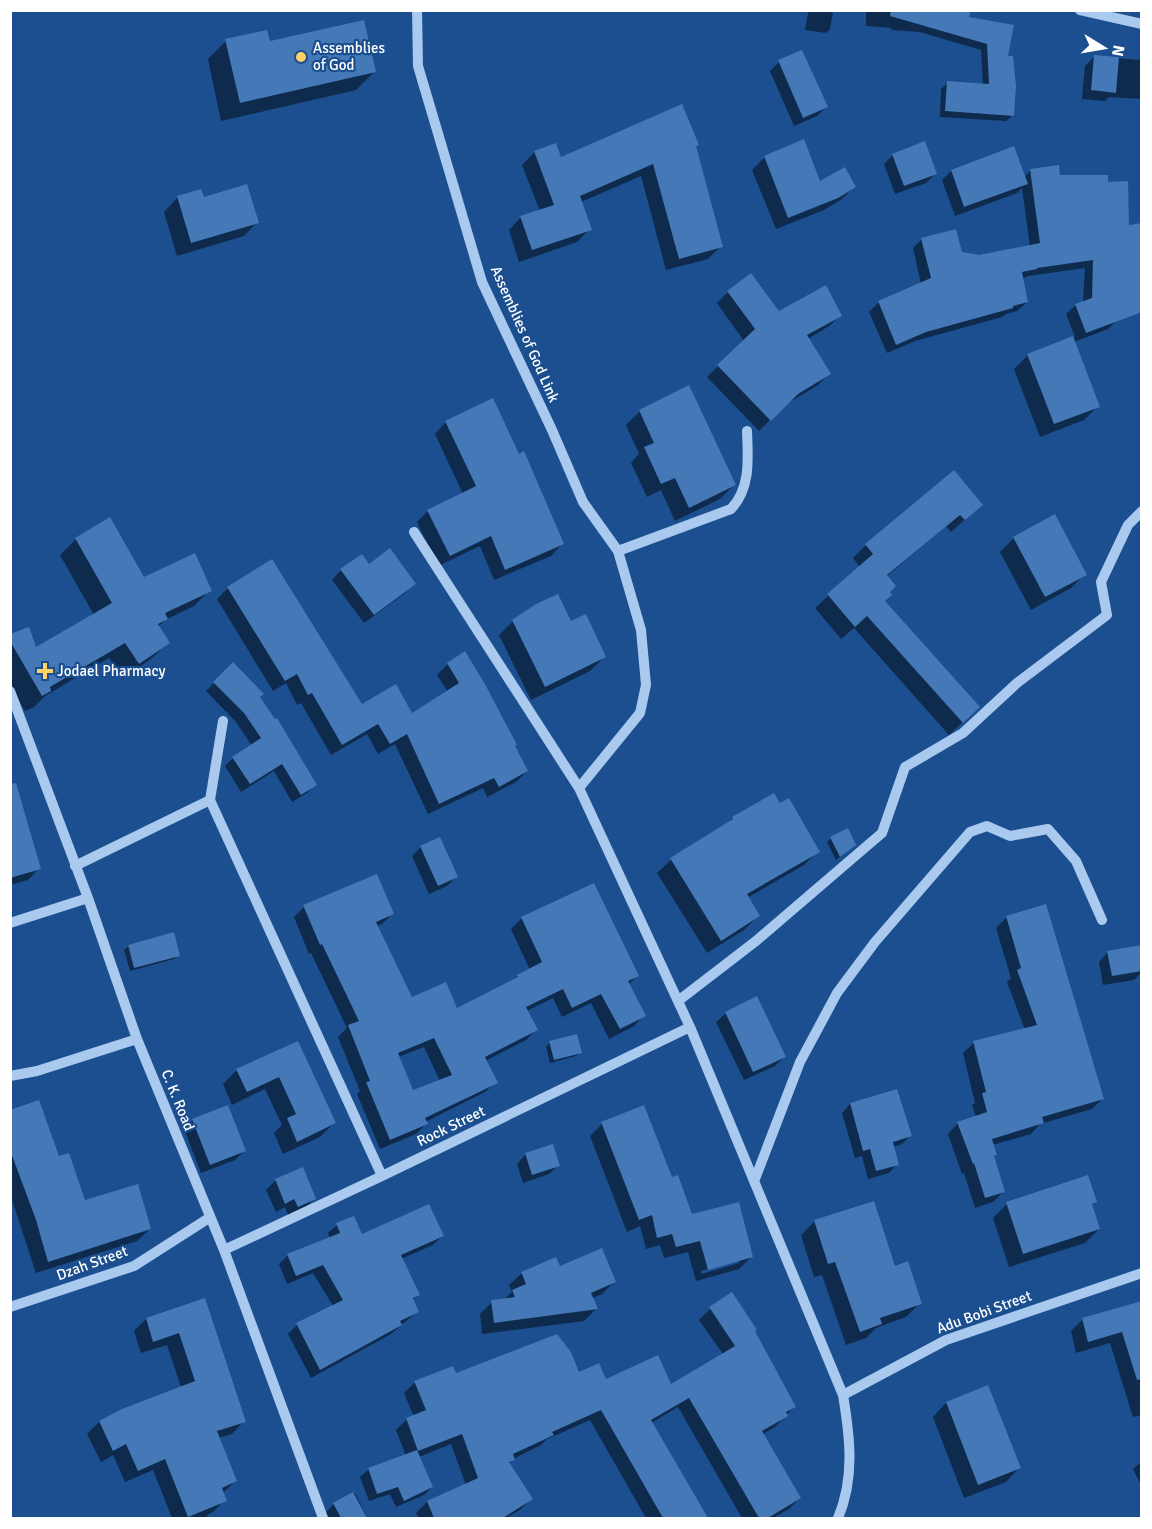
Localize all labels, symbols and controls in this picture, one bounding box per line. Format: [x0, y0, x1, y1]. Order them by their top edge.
north arrow [1074, 18, 1134, 78]
place label: Assemblies of God [313, 39, 386, 74]
text: N [1107, 43, 1129, 58]
marker: Assemblies of God [294, 50, 308, 64]
street label: Assemblies of God Link [487, 263, 563, 405]
place label: Jodael Pharmacy [57, 662, 166, 680]
marker: Jodael Pharmacy [38, 664, 52, 678]
street label: C. K. Road [158, 1067, 198, 1133]
street label: Rock Street [414, 1102, 488, 1150]
street label: Dzah Street [54, 1242, 130, 1284]
street label: Adu Bobi Street [934, 1286, 1034, 1338]

